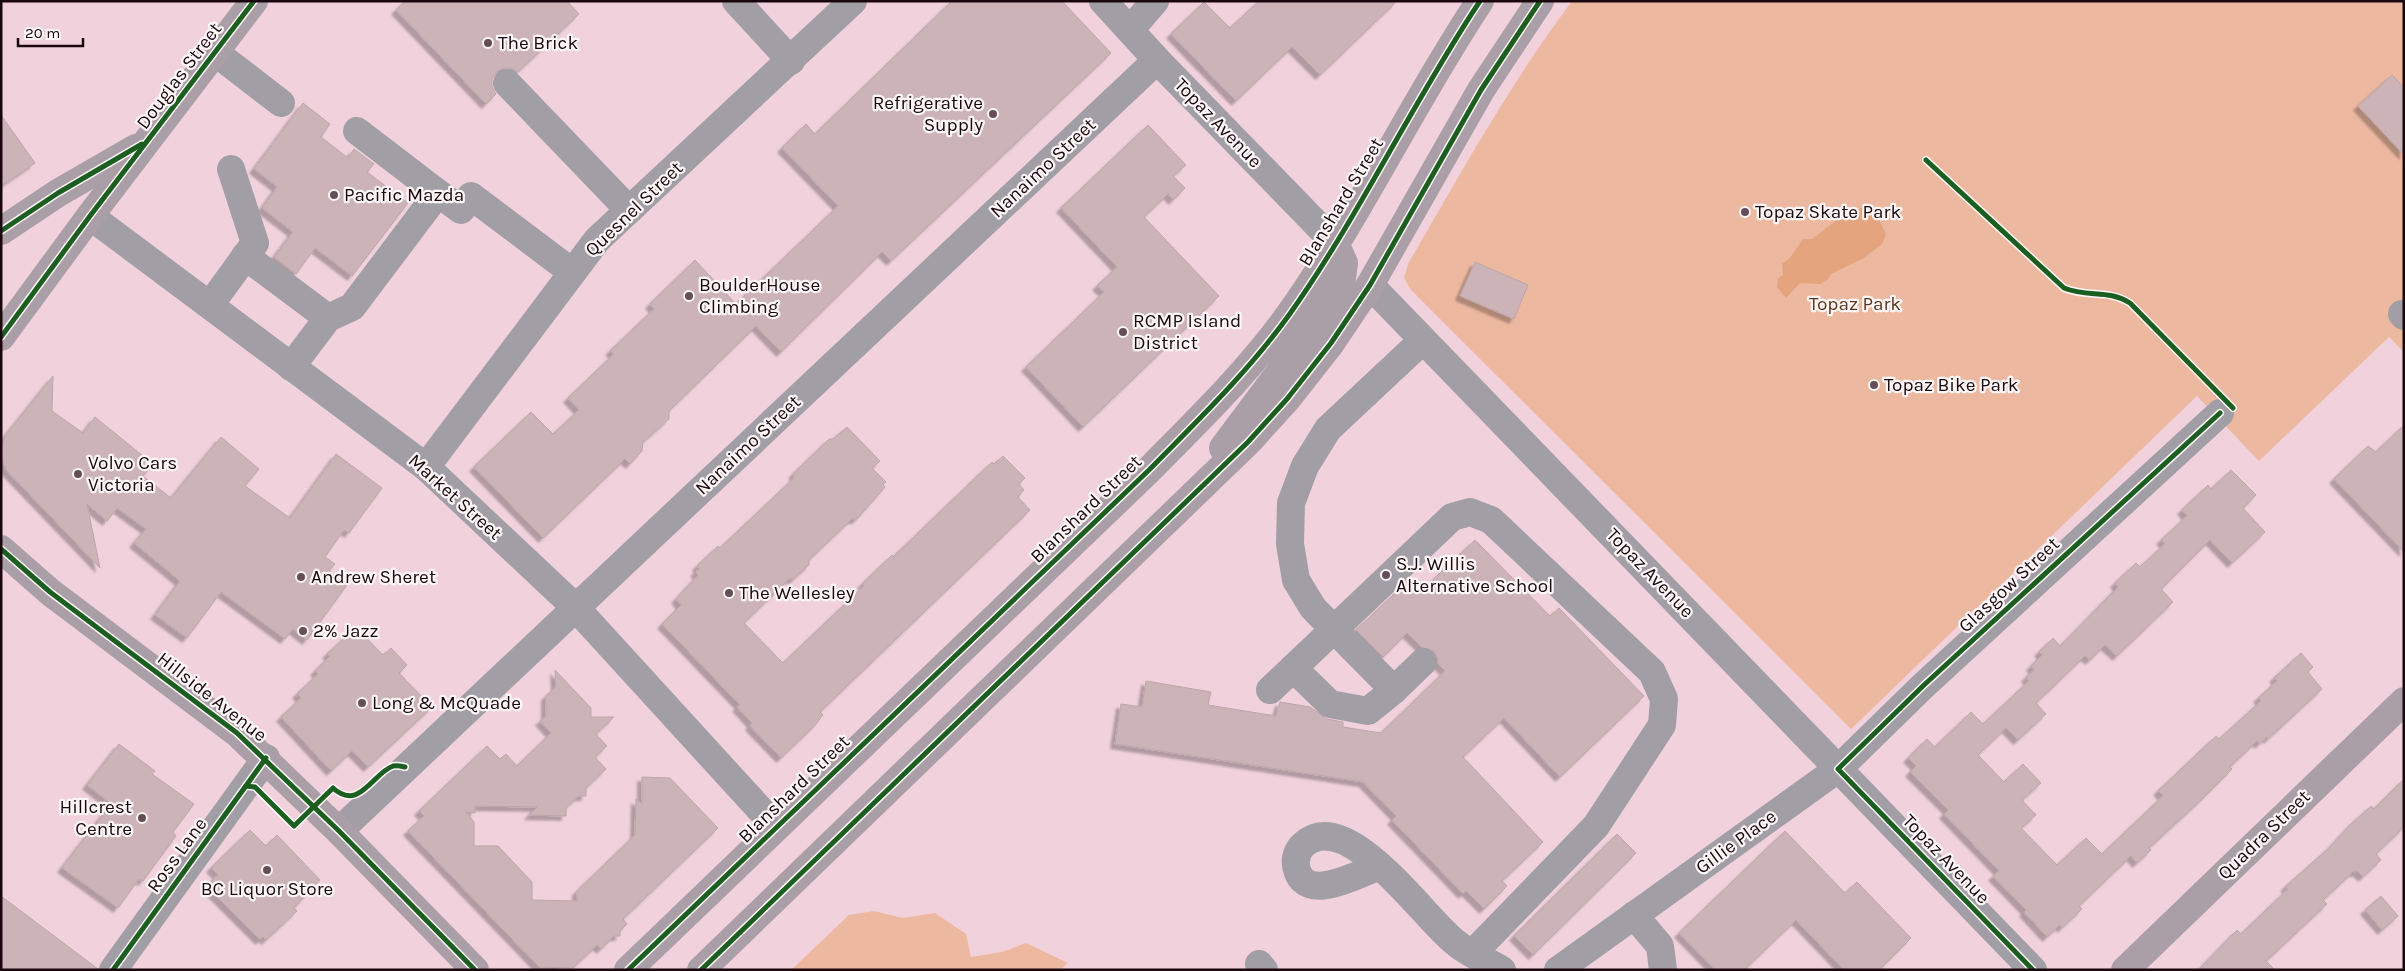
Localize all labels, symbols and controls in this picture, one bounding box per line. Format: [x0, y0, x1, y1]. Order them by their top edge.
scale bar [18, 15, 82, 47]
street label: Douglas Street [132, 18, 226, 134]
text: 20 m [25, 24, 60, 42]
place label: The Brick [498, 32, 578, 54]
marker: The Brick [482, 37, 494, 49]
street label: Topaz Avenue [1170, 74, 1266, 172]
place label: Refrigerative Supply [873, 92, 983, 136]
marker: Refrigerative Supply [987, 108, 999, 120]
street label: Nanaimo Street [986, 114, 1100, 222]
street label: Blanshard Street [1294, 134, 1388, 270]
street label: Quesnel Street [581, 157, 687, 261]
place label: Pacific Mazda [344, 184, 464, 206]
marker: Pacific Mazda [328, 189, 340, 201]
place label: Topaz Skate Park [1755, 201, 1901, 223]
marker: Topaz Skate Park [1739, 206, 1751, 218]
place label: BoulderHouse Climbing [699, 274, 820, 318]
marker: BoulderHouse Climbing [683, 290, 695, 302]
park label: Topaz Park [1809, 293, 1901, 315]
place label: RCMP Island District [1133, 310, 1241, 354]
marker: RCMP Island District [1117, 326, 1129, 338]
place label: Topaz Bike Park [1884, 374, 2019, 396]
marker: Topaz Bike Park [1868, 379, 1880, 391]
street label: Nanaimo Street [691, 391, 805, 499]
street label: Market Street [404, 449, 506, 545]
street label: Blanshard Street [1026, 450, 1146, 568]
place label: Volvo Cars Victoria [88, 452, 177, 496]
marker: Volvo Cars Victoria [72, 468, 84, 480]
street label: Topaz Avenue [1602, 524, 1698, 622]
street label: Glasgow Street [1954, 533, 2064, 637]
place label: S.J. Willis Alternative School [1396, 553, 1553, 597]
place label: Andrew Sheret [311, 566, 436, 588]
marker: S.J. Willis Alternative School [1380, 569, 1392, 581]
marker: Andrew Sheret [295, 571, 307, 583]
place label: The Wellesley [739, 582, 855, 604]
marker: The Wellesley [723, 587, 735, 599]
place label: 2% Jazz [313, 620, 378, 642]
marker: 2% Jazz [297, 625, 309, 637]
street label: Hillside Avenue [153, 647, 271, 747]
place label: Long & McQuade [372, 692, 521, 714]
marker: Long & McQuade [356, 697, 368, 709]
street label: Blanshard Street [734, 730, 854, 848]
street label: Quadra Street [2213, 786, 2315, 884]
place label: Hillcrest Centre [59, 796, 132, 840]
street label: Gillie Place [1691, 805, 1781, 879]
street label: Topaz Avenue [1898, 810, 1994, 908]
marker: Hillcrest Centre [136, 812, 148, 824]
street label: Ross Lane [143, 813, 211, 897]
marker: BC Liquor Store [261, 864, 273, 876]
place label: BC Liquor Store [201, 878, 333, 900]

